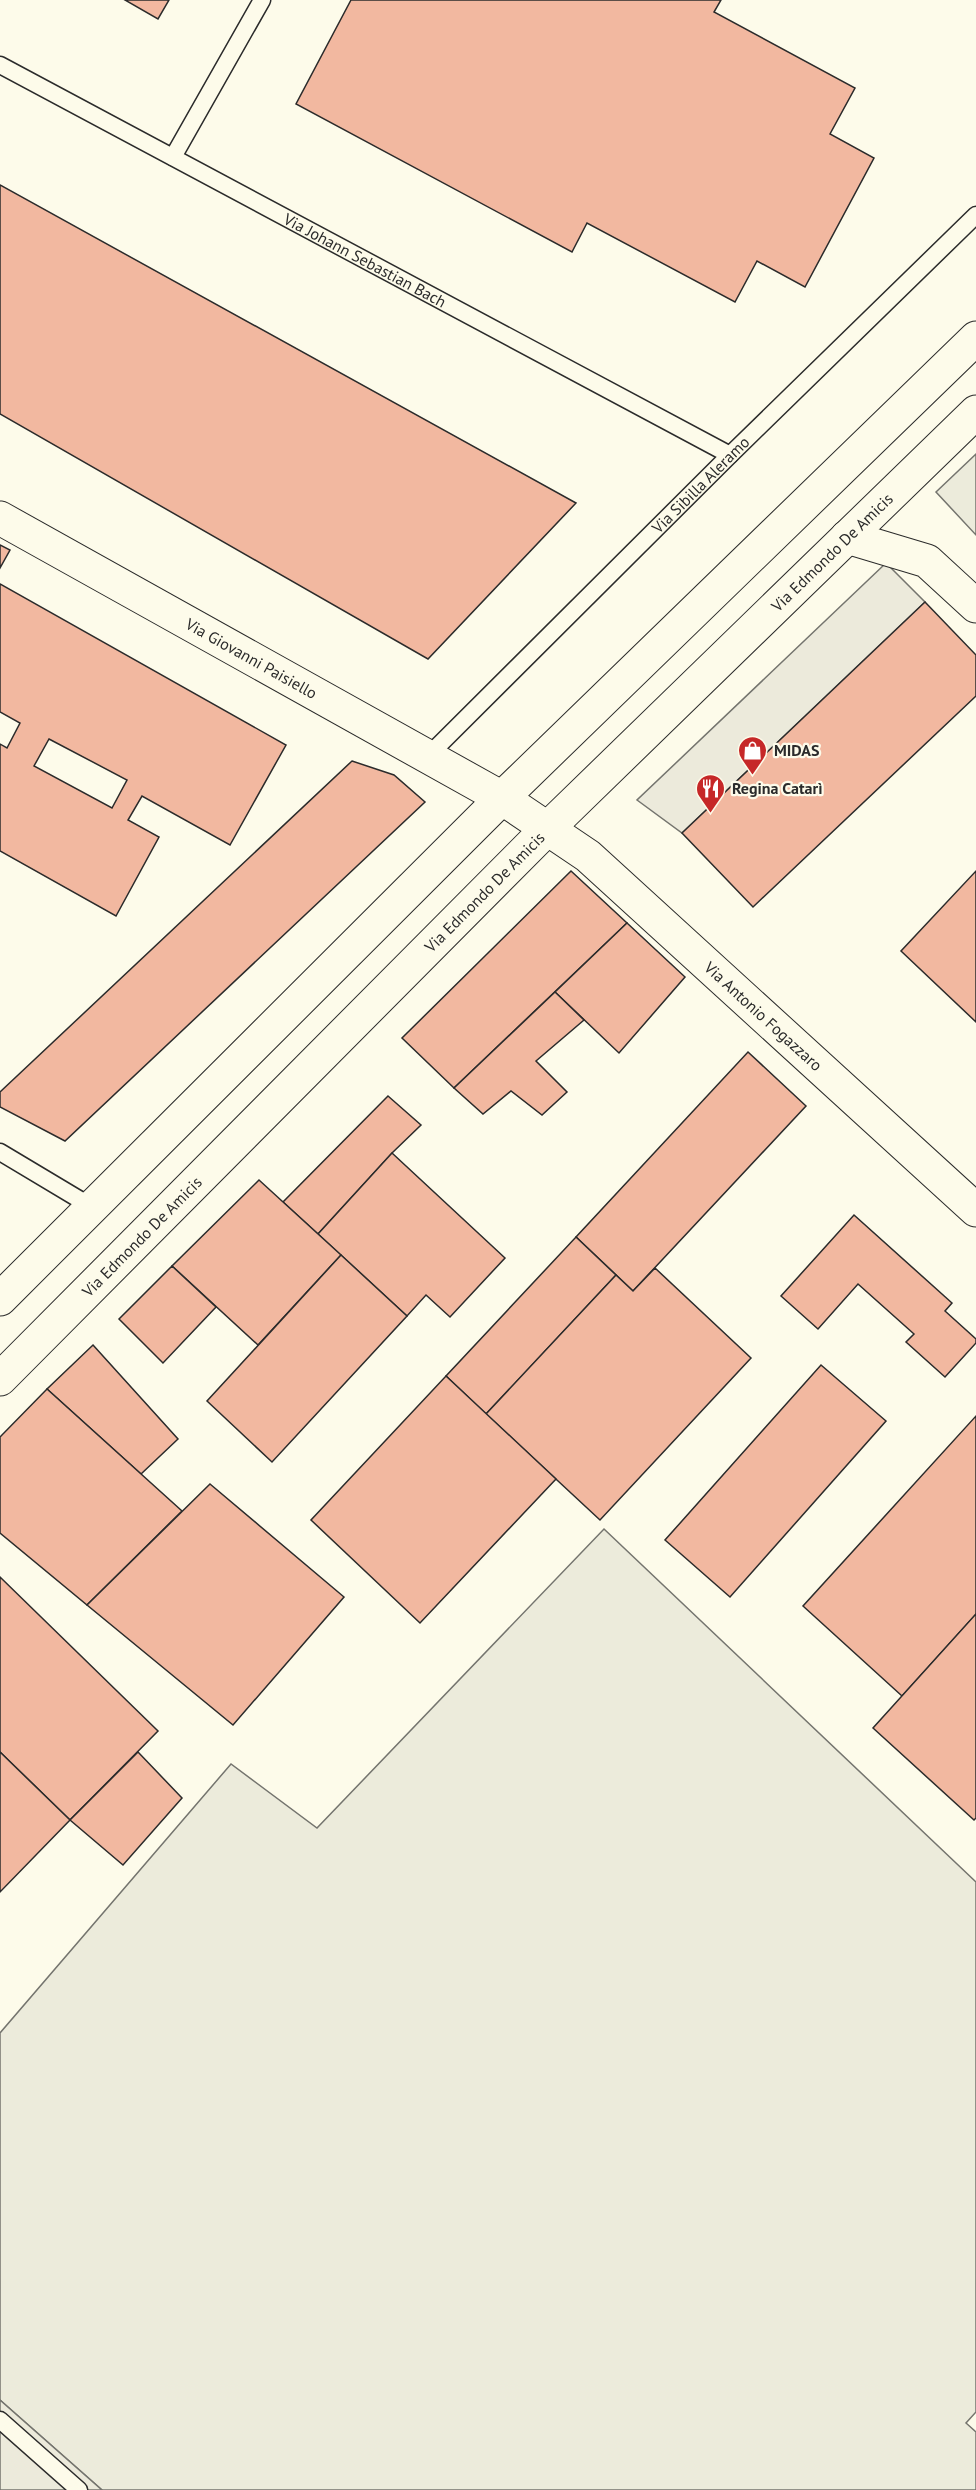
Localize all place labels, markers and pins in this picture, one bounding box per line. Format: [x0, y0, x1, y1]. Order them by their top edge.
shop icon: MIDAS [737, 734, 769, 776]
place label: MIDAS [774, 740, 819, 760]
restaurant icon: Regina Catarì [695, 772, 727, 814]
place label: Regina Catarì [732, 778, 822, 798]

